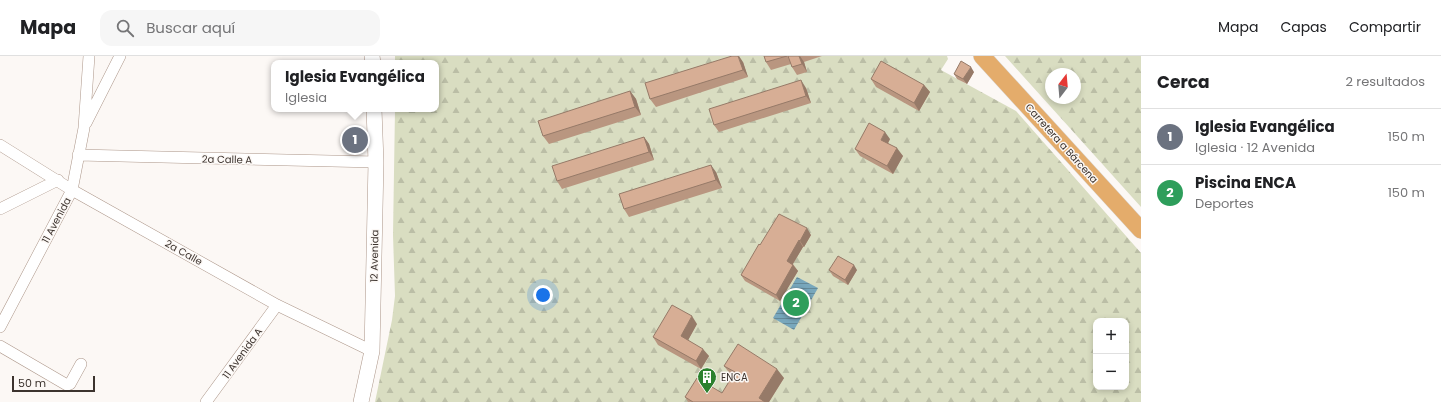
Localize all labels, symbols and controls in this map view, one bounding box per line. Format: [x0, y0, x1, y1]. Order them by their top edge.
search box [100, 10, 380, 46]
text: Mapa [20, 14, 76, 41]
icon: search [114, 17, 136, 39]
text: Buscar aquí [146, 17, 235, 38]
text: Mapa [1218, 17, 1258, 37]
text: Capas [1280, 17, 1327, 37]
text: Compartir [1349, 17, 1421, 37]
popup [271, 60, 439, 112]
text: Iglesia Evangélica [285, 66, 425, 87]
north arrow [1045, 68, 1081, 104]
text: Cerca [1157, 70, 1210, 94]
text: 2 resultados [1345, 72, 1425, 91]
text: Iglesia [285, 88, 327, 107]
street label: Carretera a Bárcena [1022, 100, 1102, 186]
text: Iglesia Evangélica [1195, 116, 1335, 137]
pin: 1 [342, 125, 368, 155]
text: 1 [1168, 127, 1172, 146]
text: 150 m [1388, 127, 1425, 146]
text: Iglesia · 12 Avenida [1195, 138, 1315, 157]
street label: 2a Calle A [202, 152, 252, 167]
text: Piscina ENCA [1195, 172, 1296, 193]
text: 2 [1166, 183, 1174, 202]
text: 150 m [1388, 183, 1425, 202]
text: Deportes [1195, 194, 1254, 213]
street label: 11 Avenida [38, 195, 75, 246]
street label: 12 Avenida [367, 230, 382, 282]
street label: 2a Calle [162, 236, 205, 269]
your location [533, 285, 553, 305]
pin: 2 [783, 288, 809, 318]
map controls [1093, 318, 1129, 390]
button: + [1093, 318, 1129, 354]
street label: 11 Avenida A [219, 325, 266, 382]
button: − [1093, 354, 1129, 390]
building icon: ENCA [696, 366, 718, 394]
place label: ENCA [721, 370, 748, 385]
scale bar [12, 374, 95, 393]
text: 50 m [18, 375, 46, 391]

